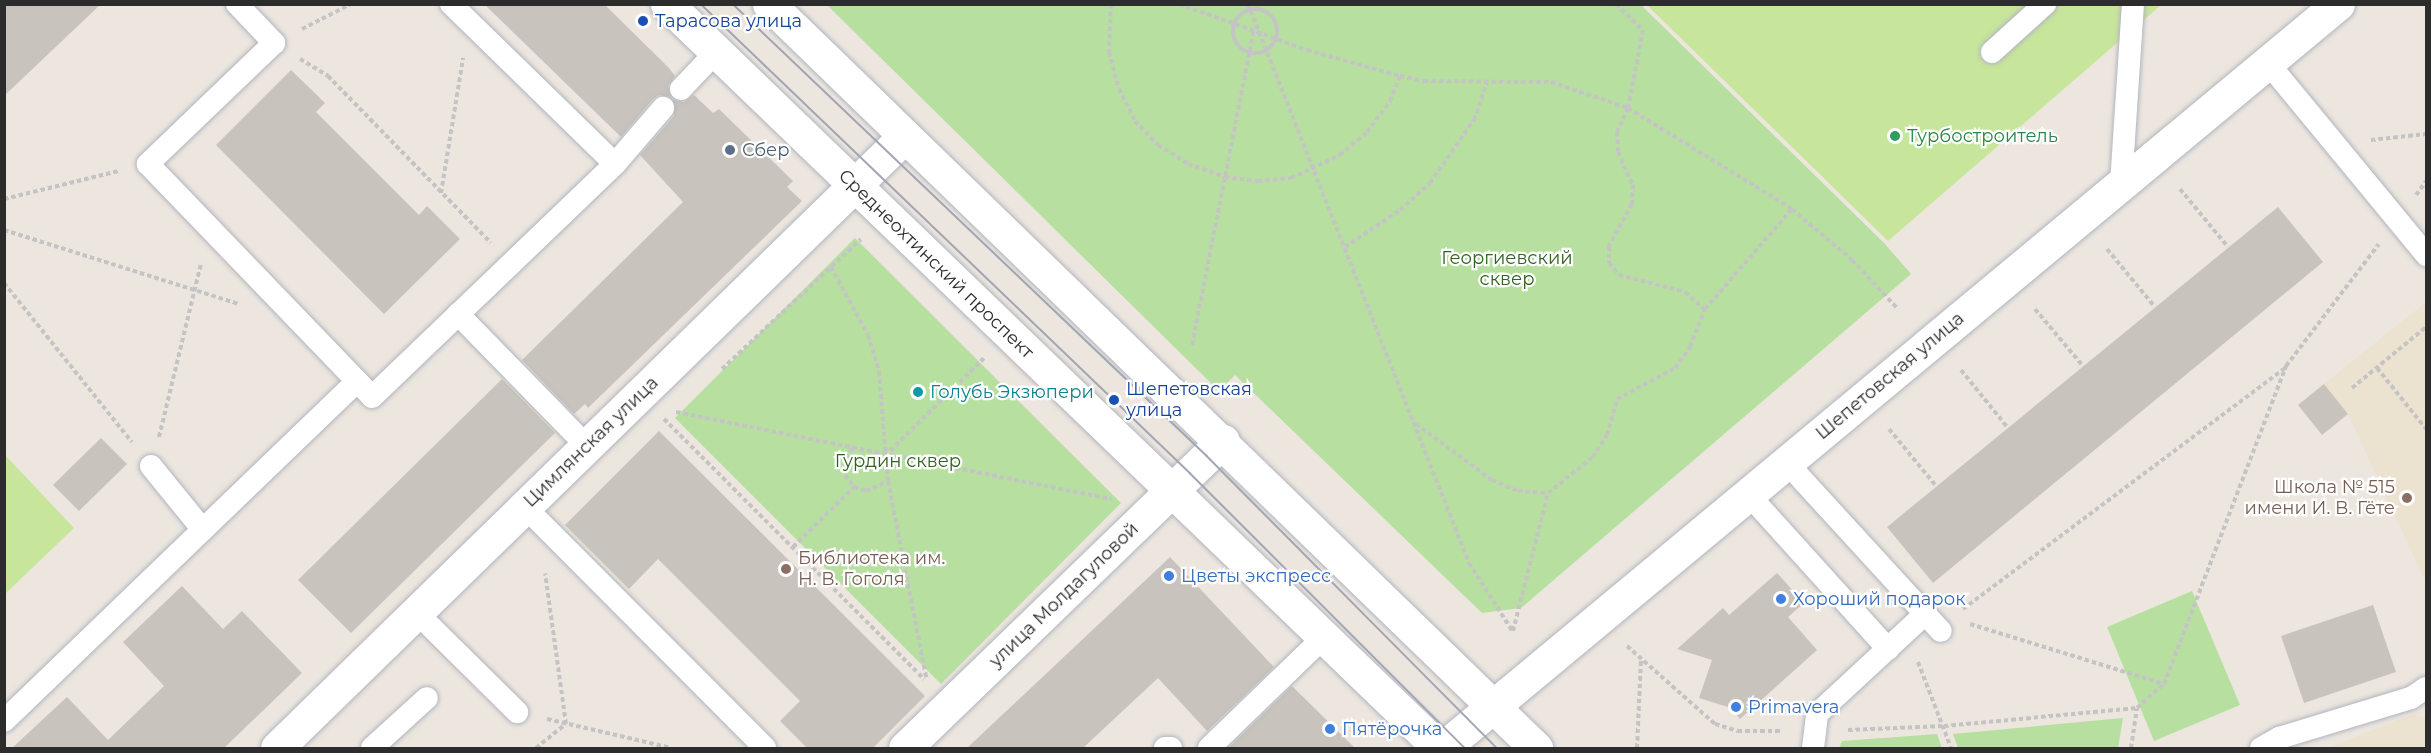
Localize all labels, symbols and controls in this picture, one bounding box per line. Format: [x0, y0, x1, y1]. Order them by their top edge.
place label: Тарасова улица [655, 10, 802, 32]
marker: Тарасова улица [636, 14, 650, 28]
place label: Турбостроитель [1907, 125, 2058, 147]
marker: Турбостроитель [1888, 129, 1902, 143]
place label: Сбер [742, 139, 790, 161]
marker: Сбер [723, 143, 737, 157]
street label: Среднеохтинский проспект [834, 165, 1038, 363]
park label: Георгиевский сквер [1441, 248, 1573, 290]
street label: Шепетовская улица [1811, 308, 1969, 444]
street label: Цимлянская улица [519, 372, 663, 512]
place label: Шепетовская улица [1126, 379, 1252, 422]
place label: Голубь Экзюпери [930, 381, 1094, 403]
marker: Голубь Экзюпери [911, 385, 925, 399]
marker: Шепетовская улица [1107, 393, 1121, 407]
park label: Гурдин сквер [835, 450, 961, 472]
place label: Школа № 515 имени И. В. Гёте [2245, 477, 2395, 520]
marker: Школа № 515 имени И. В. Гёте [2400, 491, 2414, 505]
street label: улица Молдагуловой [985, 518, 1143, 672]
place label: Библиотека им. Н. В. Гоголя [798, 548, 945, 590]
marker: Библиотека им. Н. В. Гоголя [779, 562, 793, 576]
place label: Цветы экспресс [1181, 565, 1331, 587]
marker: Цветы экспресс [1162, 569, 1176, 583]
place label: Хороший подарок [1793, 588, 1966, 610]
marker: Хороший подарок [1774, 592, 1788, 606]
place label: Primavera [1748, 696, 1839, 718]
marker: Primavera [1729, 700, 1743, 714]
place label: Пятёрочка [1342, 718, 1442, 740]
marker: Пятёрочка [1323, 722, 1337, 736]

